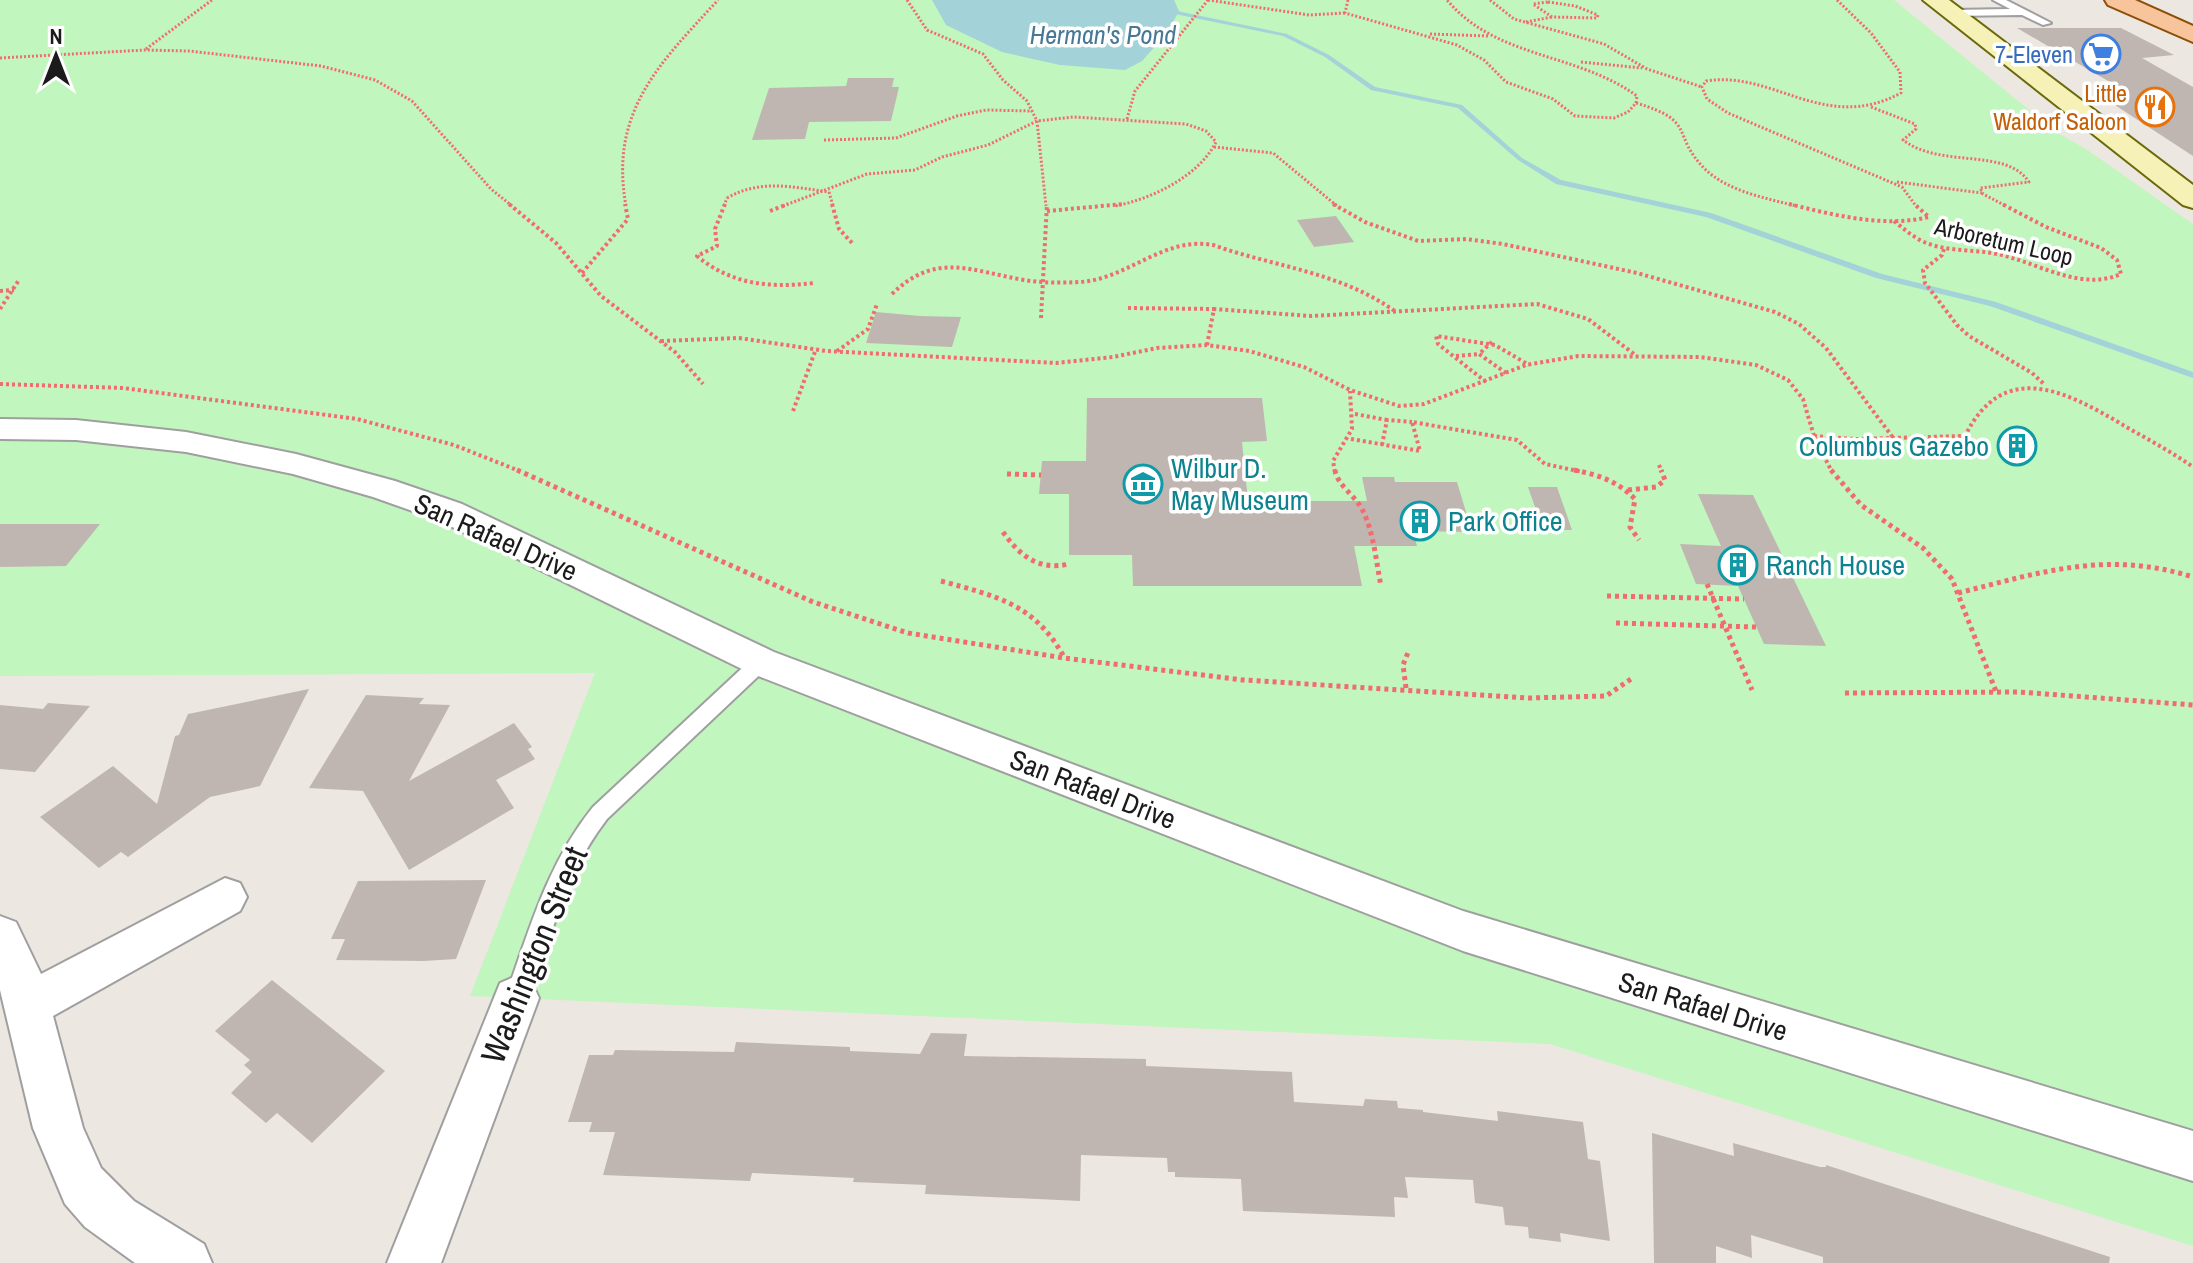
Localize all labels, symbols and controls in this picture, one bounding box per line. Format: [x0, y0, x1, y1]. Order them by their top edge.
north arrow [16, 16, 96, 96]
water label: Herman's Pond [1030, 17, 1176, 52]
text: N [49, 21, 63, 51]
supermarket icon: 7-Eleven [2080, 33, 2122, 75]
place label: 7-Eleven [1995, 38, 2073, 70]
place label: Little Waldorf Saloon [1993, 77, 2127, 137]
restaurant icon: Little Waldorf Saloon [2134, 86, 2176, 128]
street label: Arboretum Loop [1931, 209, 2076, 272]
building icon: Columbus Gazebo [1996, 425, 2038, 467]
place label: Columbus Gazebo [1799, 427, 1989, 465]
place label: Wilbur D. May Museum [1171, 449, 1309, 519]
museum icon: Wilbur D. May Museum [1122, 463, 1164, 505]
street label: San Rafael Drive [408, 484, 584, 590]
building icon: Park Office [1399, 500, 1441, 542]
place label: Park Office [1448, 502, 1562, 540]
building icon: Ranch House [1717, 544, 1759, 586]
place label: Ranch House [1766, 546, 1905, 584]
street label: San Rafael Drive [1005, 740, 1181, 838]
street label: Washington Street [470, 840, 598, 1070]
street label: San Rafael Drive [1614, 962, 1792, 1050]

